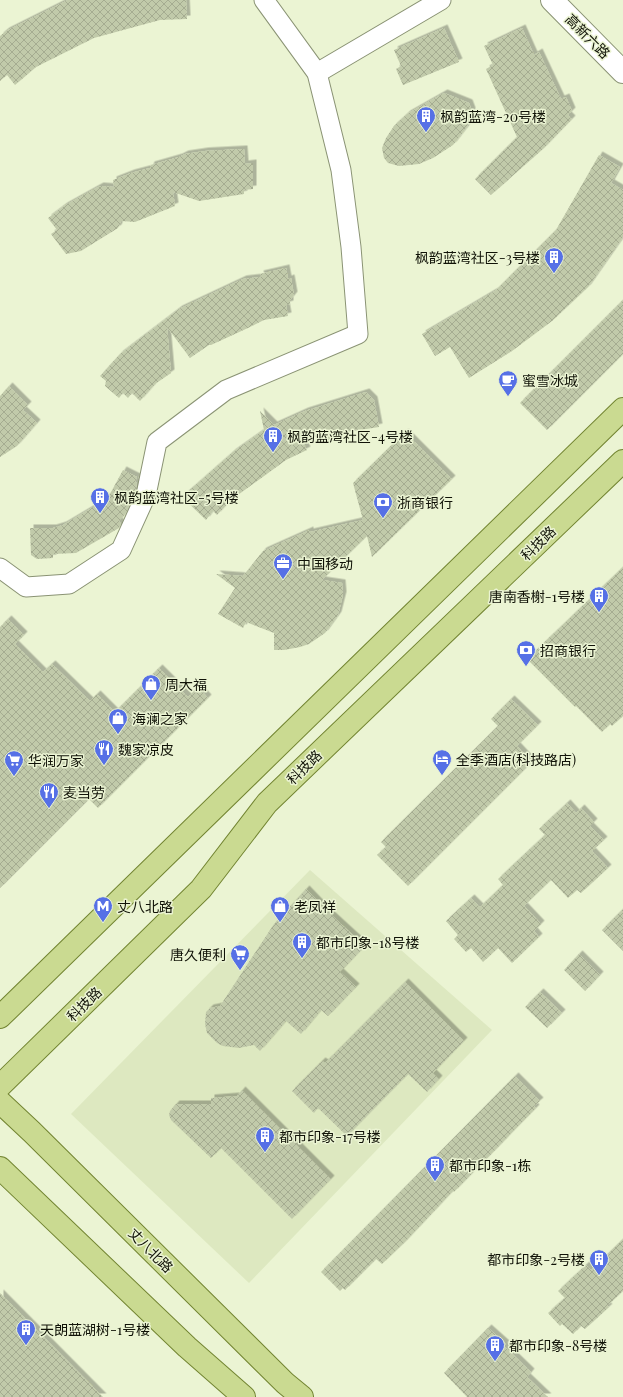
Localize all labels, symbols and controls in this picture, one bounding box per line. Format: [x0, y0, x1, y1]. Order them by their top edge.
street label: 高新六路 [561, 9, 615, 63]
building icon: 枫韵蓝湾-20号楼 [415, 105, 437, 133]
place label: 枫韵蓝湾-20号楼 [440, 107, 546, 126]
building icon: 枫韵蓝湾社区-3号楼 [543, 246, 565, 274]
place label: 枫韵蓝湾社区-3号楼 [415, 248, 540, 267]
cafe icon: 蜜雪冰城 [497, 369, 519, 397]
place label: 蜜雪冰城 [522, 371, 578, 390]
building icon: 枫韵蓝湾社区-4号楼 [262, 425, 284, 453]
place label: 枫韵蓝湾社区-4号楼 [287, 427, 413, 446]
building icon: 枫韵蓝湾社区-5号楼 [89, 486, 111, 514]
place label: 枫韵蓝湾社区-5号楼 [114, 488, 239, 507]
bank icon: 浙商银行 [372, 491, 394, 519]
place label: 浙商银行 [397, 493, 453, 512]
street label: 科技路 [516, 522, 560, 564]
office icon: 中国移动 [272, 552, 294, 580]
place label: 中国移动 [297, 554, 353, 573]
building icon: 唐南香榭-1号楼 [588, 585, 610, 613]
place label: 唐南香榭-1号楼 [489, 587, 585, 606]
bank icon: 招商银行 [515, 639, 537, 667]
place label: 招商银行 [540, 641, 596, 660]
shop icon: 周大福 [140, 673, 162, 701]
place label: 周大福 [165, 675, 207, 694]
shop icon: 海澜之家 [107, 707, 129, 735]
place label: 海澜之家 [132, 709, 188, 728]
restaurant icon: 魏家凉皮 [93, 738, 115, 766]
place label: 魏家凉皮 [118, 740, 174, 759]
street label: 科技路 [282, 746, 326, 788]
hotel icon: 全季酒店(科技路店) [431, 748, 453, 776]
supermarket icon: 华润万家 [3, 749, 25, 777]
place label: 全季酒店(科技路店) [456, 750, 576, 769]
place label: 华润万家 [28, 751, 84, 770]
restaurant icon: 麦当劳 [38, 781, 60, 809]
place label: 麦当劳 [63, 783, 105, 802]
metro station icon: 丈八北路 [92, 895, 114, 923]
shop icon: 老凤祥 [269, 895, 291, 923]
place label: 丈八北路 [117, 897, 173, 916]
place label: 老凤祥 [294, 897, 336, 916]
building icon: 都市印象-18号楼 [291, 931, 313, 959]
place label: 都市印象-18号楼 [316, 933, 419, 952]
supermarket icon: 唐久便利 [229, 943, 251, 971]
place label: 唐久便利 [170, 945, 226, 964]
street label: 科技路 [62, 983, 106, 1025]
building icon: 都市印象-17号楼 [254, 1125, 276, 1153]
place label: 都市印象-17号楼 [279, 1127, 381, 1146]
building icon: 都市印象-1栋 [424, 1154, 446, 1182]
place label: 都市印象-1栋 [449, 1156, 531, 1175]
street label: 丈八北路 [124, 1223, 178, 1277]
building icon: 都市印象-2号楼 [588, 1248, 610, 1276]
place label: 都市印象-2号楼 [487, 1250, 585, 1269]
building icon: 天朗蓝湖树-1号楼 [15, 1318, 37, 1346]
place label: 天朗蓝湖树-1号楼 [40, 1320, 150, 1339]
building icon: 都市印象-8号楼 [484, 1334, 506, 1362]
place label: 都市印象-8号楼 [509, 1336, 607, 1355]

